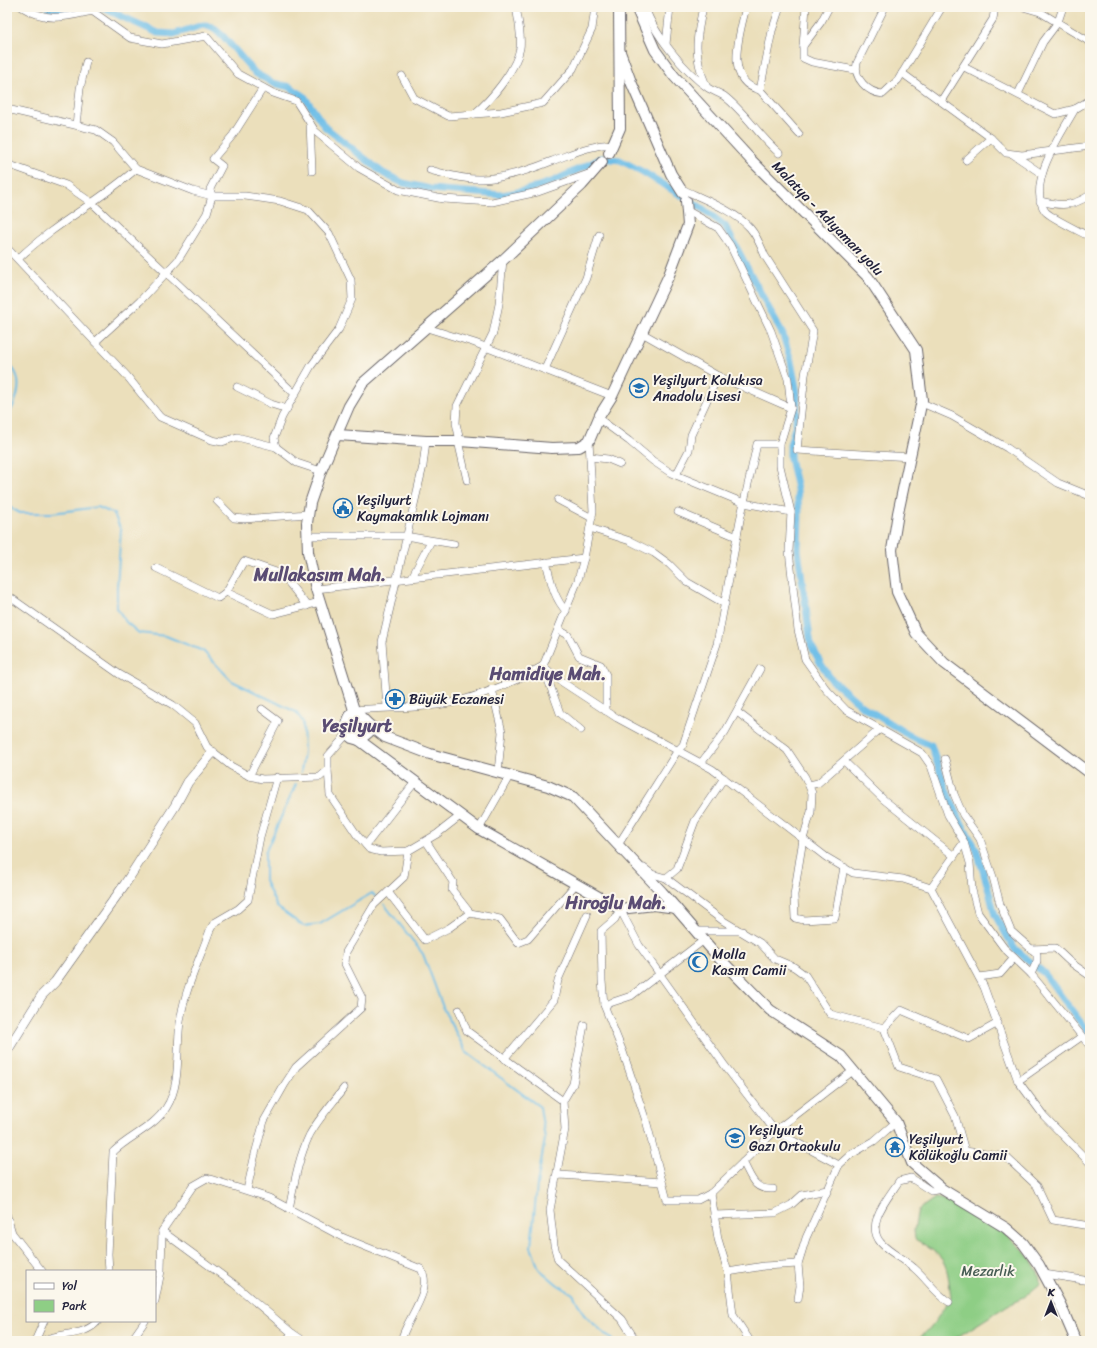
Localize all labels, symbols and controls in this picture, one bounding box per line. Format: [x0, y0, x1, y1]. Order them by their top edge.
street label: Malatya - Adıyaman yolu [766, 155, 890, 282]
place label: Yeşilyurt Kolukısa Anadolu Lisesi [652, 368, 763, 409]
school or university icon: Yeşilyurt Kolukısa Anadolu Lisesi [628, 377, 650, 399]
place label: Yeşilyurt Kaymakamlık Lojmanı [357, 488, 489, 529]
public building icon: Yeşilyurt Kaymakamlık Lojmanı [332, 497, 354, 519]
district label: Mullakasım Mah. [253, 559, 386, 591]
district label: Hamidiye Mah. [489, 658, 606, 690]
place label: Büyük Eczanesi [409, 687, 505, 712]
pharmacy icon: Büyük Eczanesi [384, 688, 406, 710]
district label: Yeşilyurt [322, 710, 392, 742]
district label: Hıroğlu Mah. [564, 887, 667, 919]
place label: Molla Kasım Camii [712, 942, 788, 983]
mosque icon: Molla Kasım Camii [687, 951, 709, 973]
place label: Yeşilyurt Gazı Ortaokulu [749, 1118, 841, 1159]
school or university icon: Yeşilyurt Gazı Ortaokulu [724, 1127, 746, 1149]
place label: Yeşilyurt Kölükoğlu Camii [909, 1127, 1008, 1168]
temple icon: Yeşilyurt Kölükoğlu Camii [884, 1136, 906, 1158]
park label: Mezarlık [961, 1259, 1015, 1284]
legend [26, 1270, 156, 1322]
text: Yol [62, 1275, 77, 1297]
north arrow [1031, 1282, 1071, 1322]
text: K [1047, 1283, 1056, 1302]
text: Park [62, 1295, 87, 1317]

